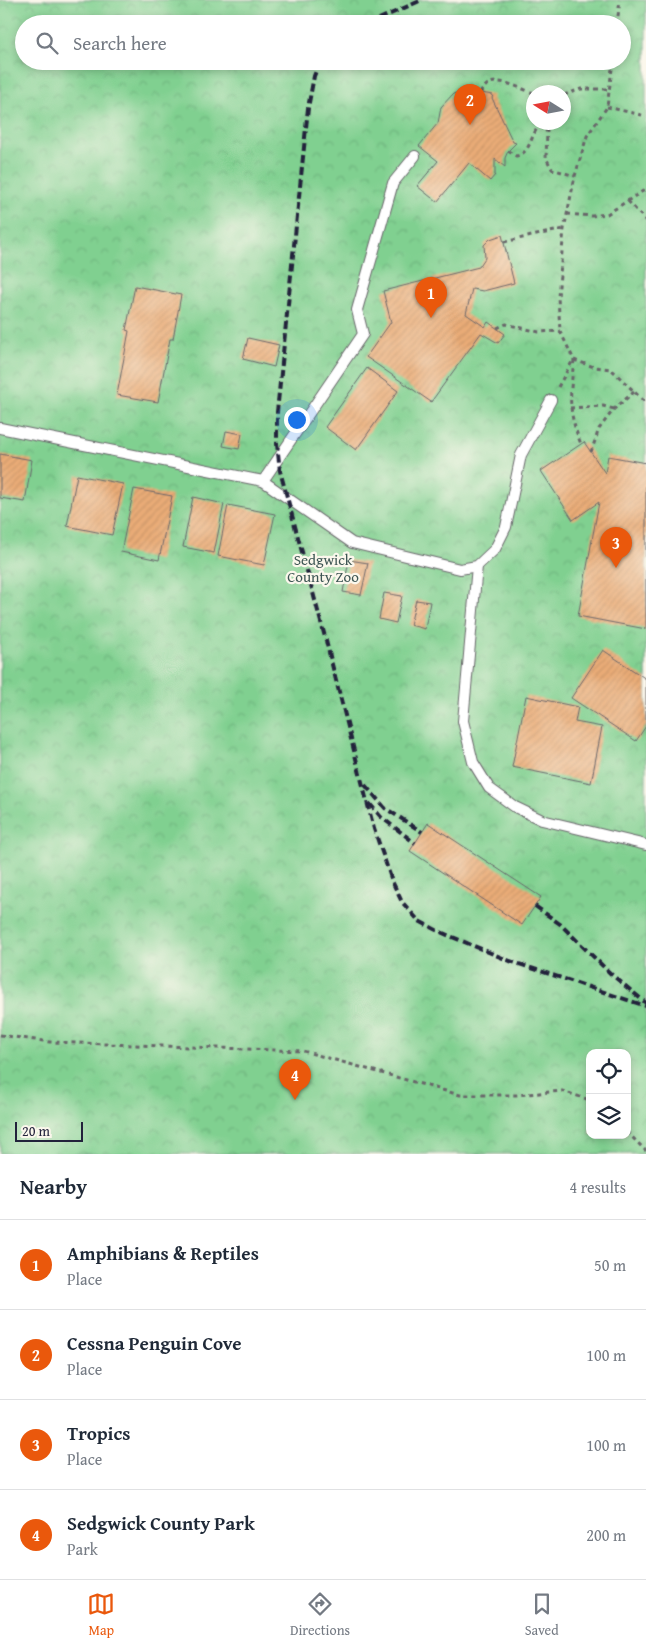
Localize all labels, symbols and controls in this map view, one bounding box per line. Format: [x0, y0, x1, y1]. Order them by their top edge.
search box [15, 15, 631, 70]
icon: search [33, 29, 61, 57]
text: Search here [73, 29, 167, 57]
pin: 2 [454, 84, 486, 125]
north arrow [526, 85, 571, 130]
pin: 1 [415, 277, 447, 318]
your location [284, 407, 310, 433]
pin: 3 [600, 527, 632, 568]
park label: Sedgwick County Zoo [287, 549, 359, 587]
map controls [586, 1049, 631, 1139]
button: locate [586, 1049, 631, 1094]
pin: 4 [279, 1059, 311, 1100]
button: layers [586, 1094, 631, 1139]
scale bar [15, 1119, 82, 1142]
text: 20 m [22, 1121, 50, 1141]
text: Nearby [20, 1171, 87, 1202]
text: 4 results [569, 1175, 626, 1199]
text: Amphibians & Reptiles [67, 1239, 259, 1267]
text: 1 [32, 1253, 40, 1277]
text: 50 m [594, 1253, 626, 1277]
text: Place [67, 1267, 102, 1291]
text: Cessna Penguin Cove [67, 1329, 241, 1357]
text: 2 [32, 1343, 40, 1367]
text: 100 m [586, 1343, 626, 1367]
text: Place [67, 1357, 102, 1381]
text: Tropics [67, 1419, 130, 1447]
text: 3 [32, 1433, 40, 1457]
text: 100 m [586, 1433, 626, 1457]
text: Place [67, 1447, 102, 1471]
text: Sedgwick County Park [67, 1509, 255, 1537]
text: 4 [32, 1523, 40, 1547]
text: 200 m [586, 1523, 626, 1547]
text: Park [67, 1537, 98, 1561]
tab: Map [87, 1590, 115, 1640]
tab: Directions [290, 1590, 350, 1640]
tab: Saved [525, 1590, 559, 1640]

